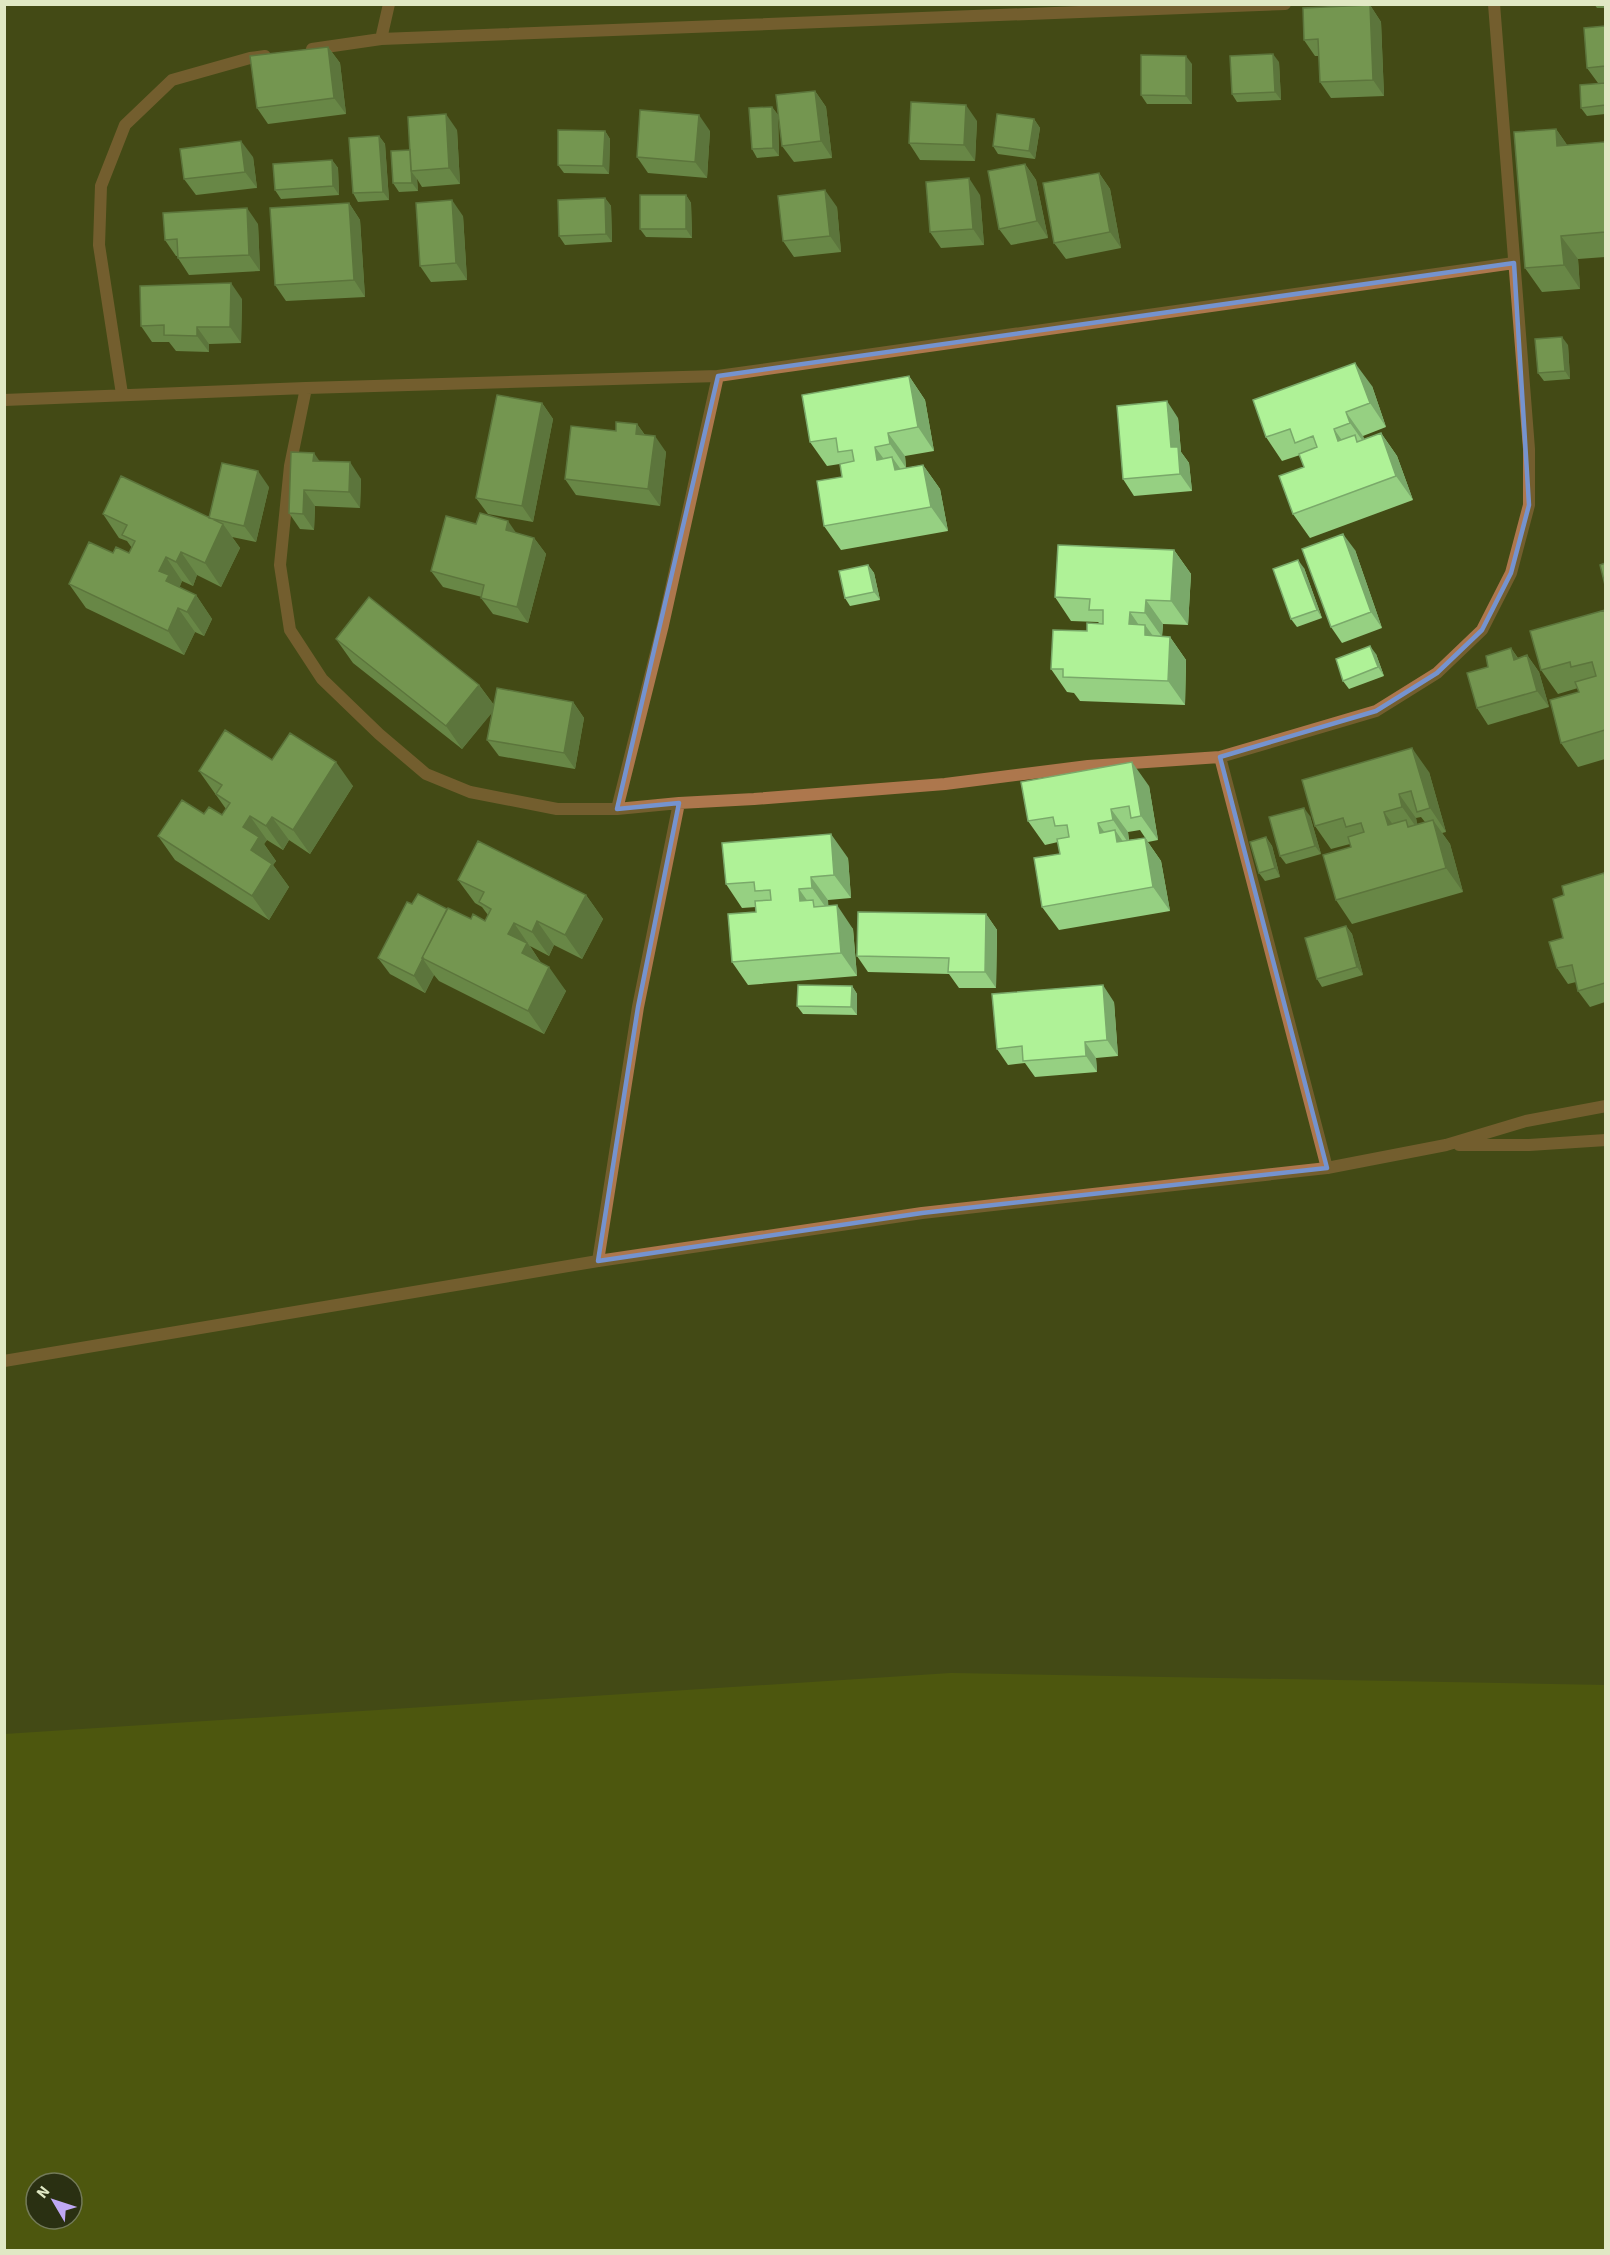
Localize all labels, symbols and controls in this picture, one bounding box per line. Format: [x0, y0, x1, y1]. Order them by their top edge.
north arrow [24, 2171, 84, 2231]
text: N [31, 2181, 55, 2203]

